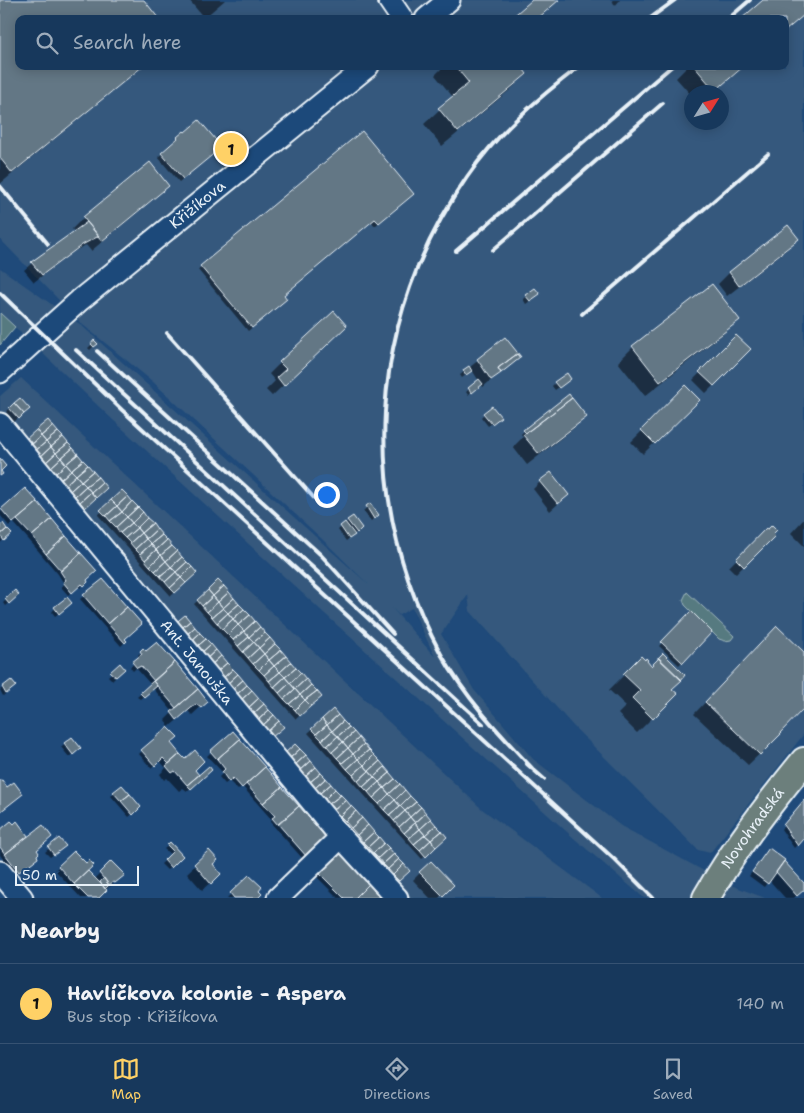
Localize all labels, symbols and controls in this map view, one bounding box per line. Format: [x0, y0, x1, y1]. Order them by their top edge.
search box [15, 15, 789, 70]
icon: search [33, 29, 61, 57]
text: Search here [73, 30, 182, 55]
north arrow [684, 85, 729, 130]
pin: 1 [215, 130, 247, 168]
street label: Křižíkova [165, 175, 230, 233]
your location [314, 482, 340, 508]
street label: Ant. Janouška [156, 616, 238, 710]
street label: Novohradská [716, 783, 789, 873]
scale bar [15, 863, 139, 886]
text: 50 m [22, 866, 57, 884]
text: Nearby [20, 917, 100, 945]
text: Havlíčkova kolonie - Aspera [67, 981, 346, 1006]
text: 1 [32, 993, 40, 1014]
text: 140 m [737, 993, 784, 1014]
text: Bus stop · Křižíkova [67, 1006, 218, 1027]
tab: Map [111, 1055, 141, 1103]
tab: Directions [364, 1055, 431, 1103]
tab: Saved [653, 1055, 693, 1103]

